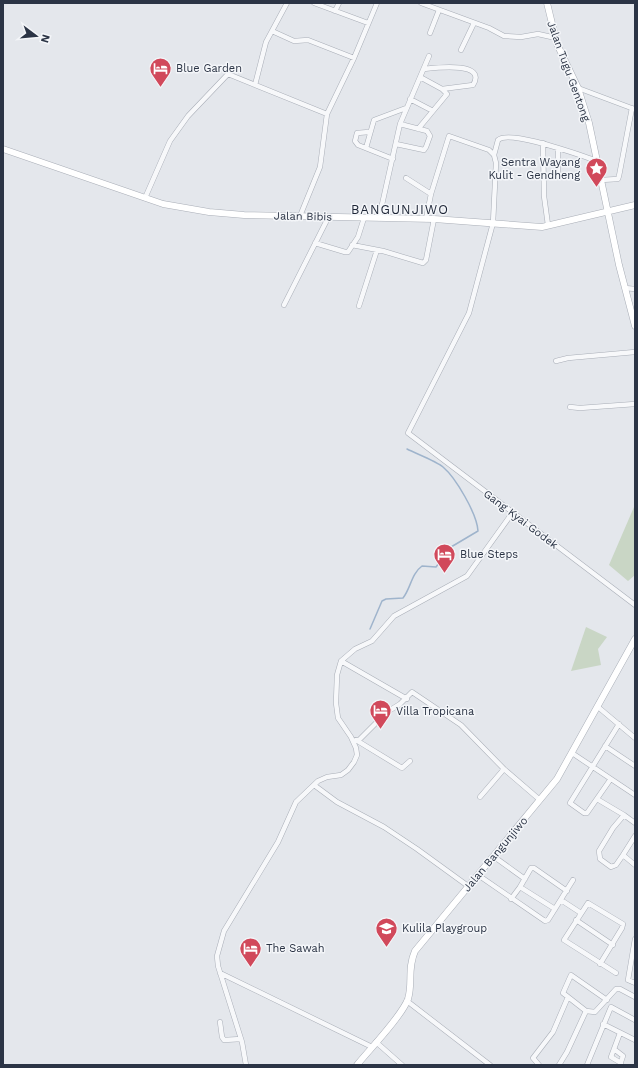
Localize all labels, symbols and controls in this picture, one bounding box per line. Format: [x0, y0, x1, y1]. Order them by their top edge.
north arrow [16, 16, 56, 56]
street label: Jalan Tugu Gentong [544, 19, 593, 123]
text: N [38, 33, 53, 44]
hotel icon: Blue Garden [148, 55, 174, 88]
place label: Blue Garden [176, 62, 242, 75]
place icon: Sentra Wayang Kulit - Gendheng [583, 155, 609, 188]
place label: Sentra Wayang Kulit - Gendheng [488, 156, 580, 182]
district label: BANGUNJIWO [351, 202, 449, 217]
street label: Jalan Bibis [274, 209, 332, 224]
street label: Gang Kyai Godek [481, 487, 560, 552]
hotel icon: Blue Steps [432, 541, 458, 574]
place label: Blue Steps [460, 548, 518, 561]
hotel icon: Villa Tropicana [367, 698, 393, 731]
place label: Villa Tropicana [396, 705, 474, 718]
street label: Jalan Bangunjiwo [460, 814, 530, 894]
school or university icon: Kulila Playgroup [373, 915, 399, 948]
place label: Kulila Playgroup [402, 922, 487, 935]
hotel icon: The Sawah [237, 935, 263, 968]
place label: The Sawah [266, 942, 325, 955]

